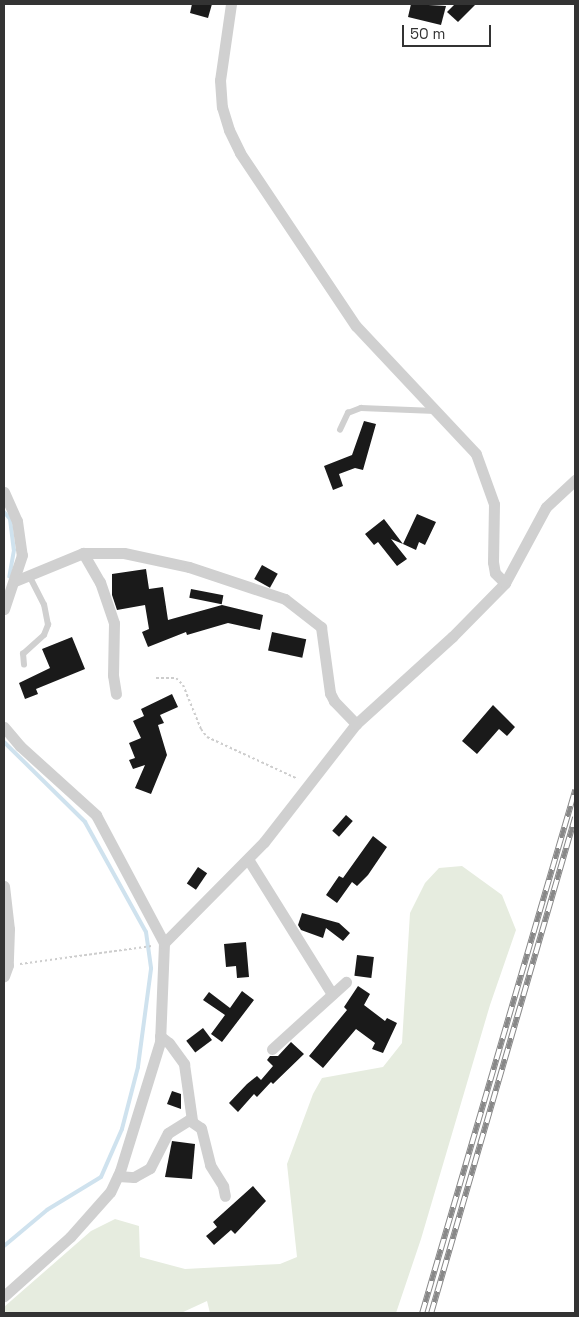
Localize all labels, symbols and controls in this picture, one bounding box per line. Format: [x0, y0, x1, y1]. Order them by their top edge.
scale bar [404, 15, 493, 47]
text: 50 m [410, 24, 445, 43]

